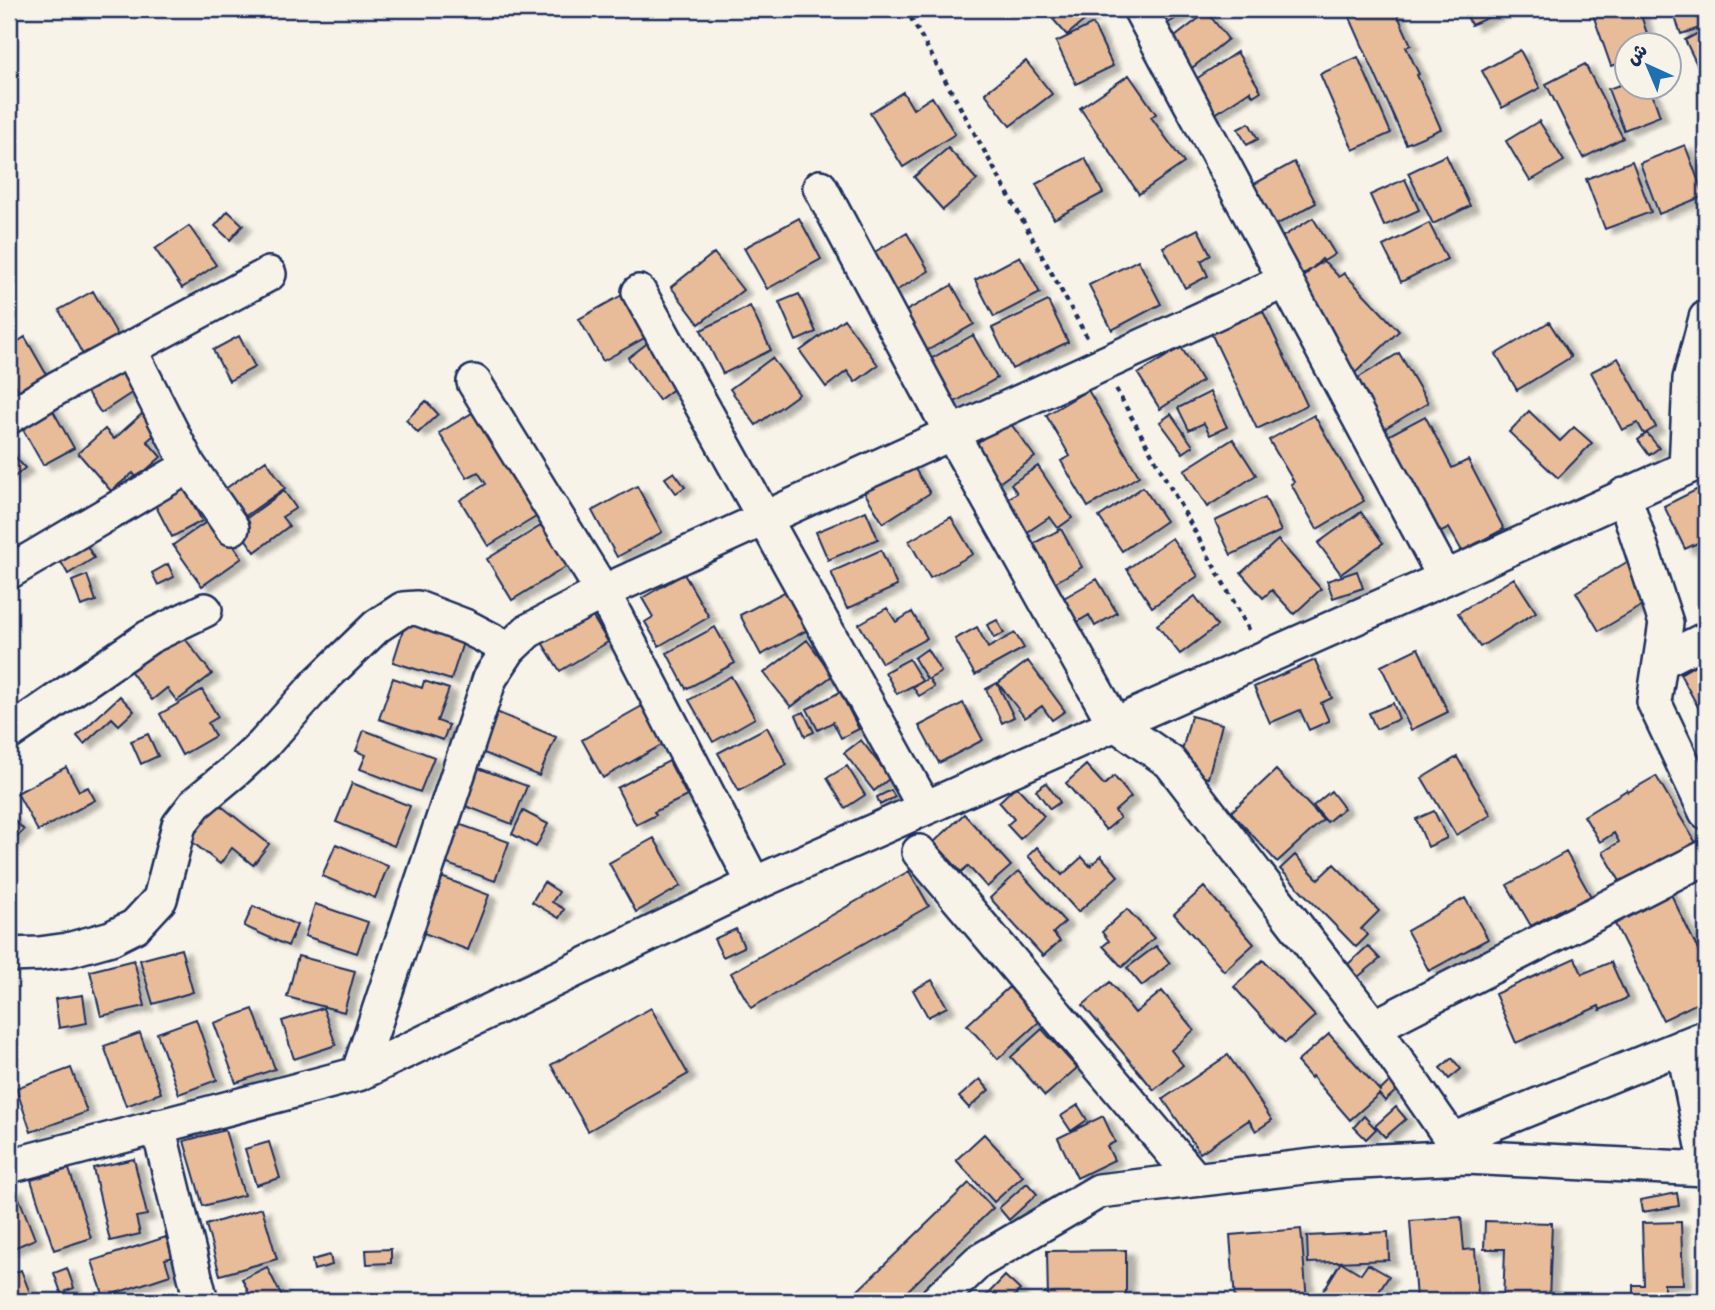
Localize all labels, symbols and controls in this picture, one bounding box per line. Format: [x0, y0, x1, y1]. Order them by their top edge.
north arrow [1614, 32, 1684, 102]
text: ش [1621, 39, 1654, 71]

